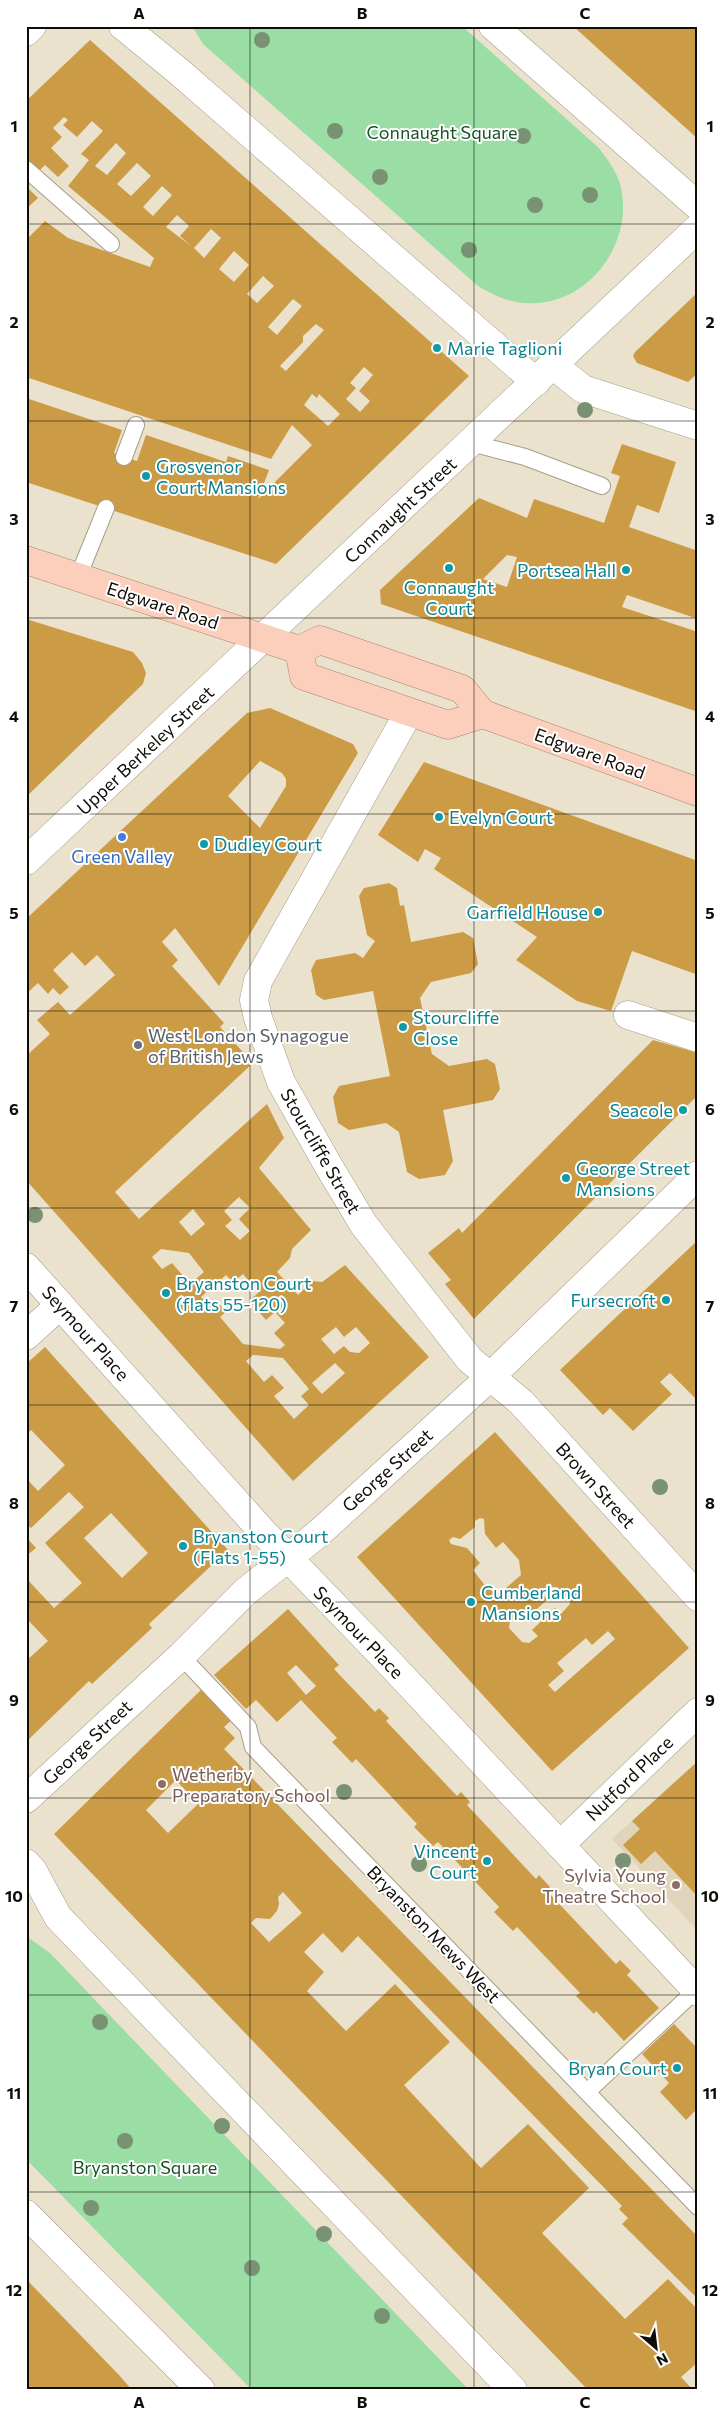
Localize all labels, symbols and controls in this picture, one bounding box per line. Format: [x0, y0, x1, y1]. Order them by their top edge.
text: A [133, 3, 145, 22]
text: B [357, 3, 368, 22]
text: C [580, 3, 591, 22]
text: 1 [10, 116, 18, 135]
text: 1 [706, 116, 714, 135]
park label: Connaught Square [367, 121, 518, 143]
text: 2 [9, 312, 19, 331]
text: 2 [705, 312, 715, 331]
place label: Marie Taglioni [447, 337, 562, 359]
marker: Marie Taglioni [431, 342, 443, 354]
street label: Connaught Street [339, 453, 461, 567]
place label: Grosvenor Court Mansions [156, 455, 286, 498]
marker: Grosvenor Court Mansions [140, 470, 152, 482]
text: 3 [9, 509, 19, 528]
text: 3 [705, 509, 715, 528]
place label: Portsea Hall [517, 559, 616, 581]
marker: Connaught Court [443, 562, 455, 574]
marker: Portsea Hall [620, 564, 632, 576]
place label: Connaught Court [404, 576, 494, 619]
street label: Edgware Road [104, 577, 222, 633]
street label: Upper Berkeley Street [72, 681, 218, 819]
text: 4 [9, 706, 19, 725]
text: 4 [705, 706, 715, 725]
street label: Edgware Road [532, 723, 648, 783]
place label: Evelyn Court [449, 806, 553, 828]
marker: Evelyn Court [433, 811, 445, 823]
marker: Green Valley [116, 831, 128, 843]
place label: Dudley Court [214, 833, 322, 855]
marker: Dudley Court [198, 838, 210, 850]
place label: Green Valley [71, 845, 173, 867]
place label: Garfield House [467, 901, 588, 923]
text: 5 [9, 903, 19, 922]
text: 5 [705, 903, 715, 922]
marker: Garfield House [592, 906, 604, 918]
place label: Stourcliffe Close [413, 1006, 499, 1049]
marker: Stourcliffe Close [397, 1021, 409, 1033]
place label: West London Synagogue of British Jews [148, 1024, 349, 1067]
marker: West London Synagogue of British Jews [132, 1039, 144, 1051]
street label: Stourcliffe Street [276, 1085, 366, 1217]
text: 6 [9, 1099, 19, 1118]
place label: Seacole [610, 1099, 673, 1121]
text: 6 [705, 1099, 715, 1118]
marker: Seacole [677, 1104, 689, 1116]
place label: George Street Mansions [576, 1157, 690, 1200]
marker: George Street Mansions [560, 1172, 572, 1184]
place label: Bryanston Court (flats 55-120) [176, 1272, 311, 1315]
street label: Seymour Place [38, 1281, 134, 1385]
marker: Bryanston Court (flats 55-120) [160, 1287, 172, 1299]
place label: Fursecroft [570, 1289, 656, 1311]
marker: Fursecroft [660, 1294, 672, 1306]
text: 7 [10, 1296, 19, 1315]
text: 7 [706, 1296, 715, 1315]
street label: George Street [337, 1424, 437, 1516]
street label: Brown Street [552, 1438, 640, 1532]
text: 8 [9, 1493, 19, 1512]
text: 8 [705, 1493, 715, 1512]
place label: Bryanston Court (Flats 1-55) [193, 1525, 328, 1568]
marker: Bryanston Court (Flats 1-55) [177, 1540, 189, 1552]
street label: Seymour Place [309, 1581, 409, 1683]
place label: Cumberland Mansions [481, 1581, 581, 1624]
marker: Cumberland Mansions [465, 1596, 477, 1608]
text: 9 [9, 1690, 19, 1709]
text: 9 [705, 1690, 715, 1709]
street label: George Street [38, 1695, 136, 1789]
street label: Nutford Place [581, 1731, 677, 1825]
place label: Wetherby Preparatory School [172, 1763, 330, 1806]
marker: Wetherby Preparatory School [156, 1778, 168, 1790]
place label: Vincent Court [414, 1840, 477, 1883]
marker: Vincent Court [481, 1855, 493, 1867]
street label: Bryanston Mews West [363, 1861, 505, 2007]
place label: Sylvia Young Theatre School [542, 1864, 666, 1907]
marker: Sylvia Young Theatre School [670, 1879, 682, 1891]
text: 10 [5, 1886, 23, 1905]
text: 10 [701, 1886, 719, 1905]
place label: Bryan Court [568, 2057, 667, 2079]
marker: Bryan Court [671, 2062, 683, 2074]
text: 11 [7, 2083, 21, 2102]
text: 11 [703, 2083, 717, 2102]
park label: Bryanston Square [73, 2156, 217, 2178]
text: 12 [6, 2280, 22, 2299]
text: 12 [702, 2280, 718, 2299]
north arrow [632, 2324, 682, 2374]
text: N [654, 2350, 671, 2370]
text: A [133, 2392, 145, 2411]
text: B [357, 2392, 368, 2411]
text: C [580, 2392, 591, 2411]

